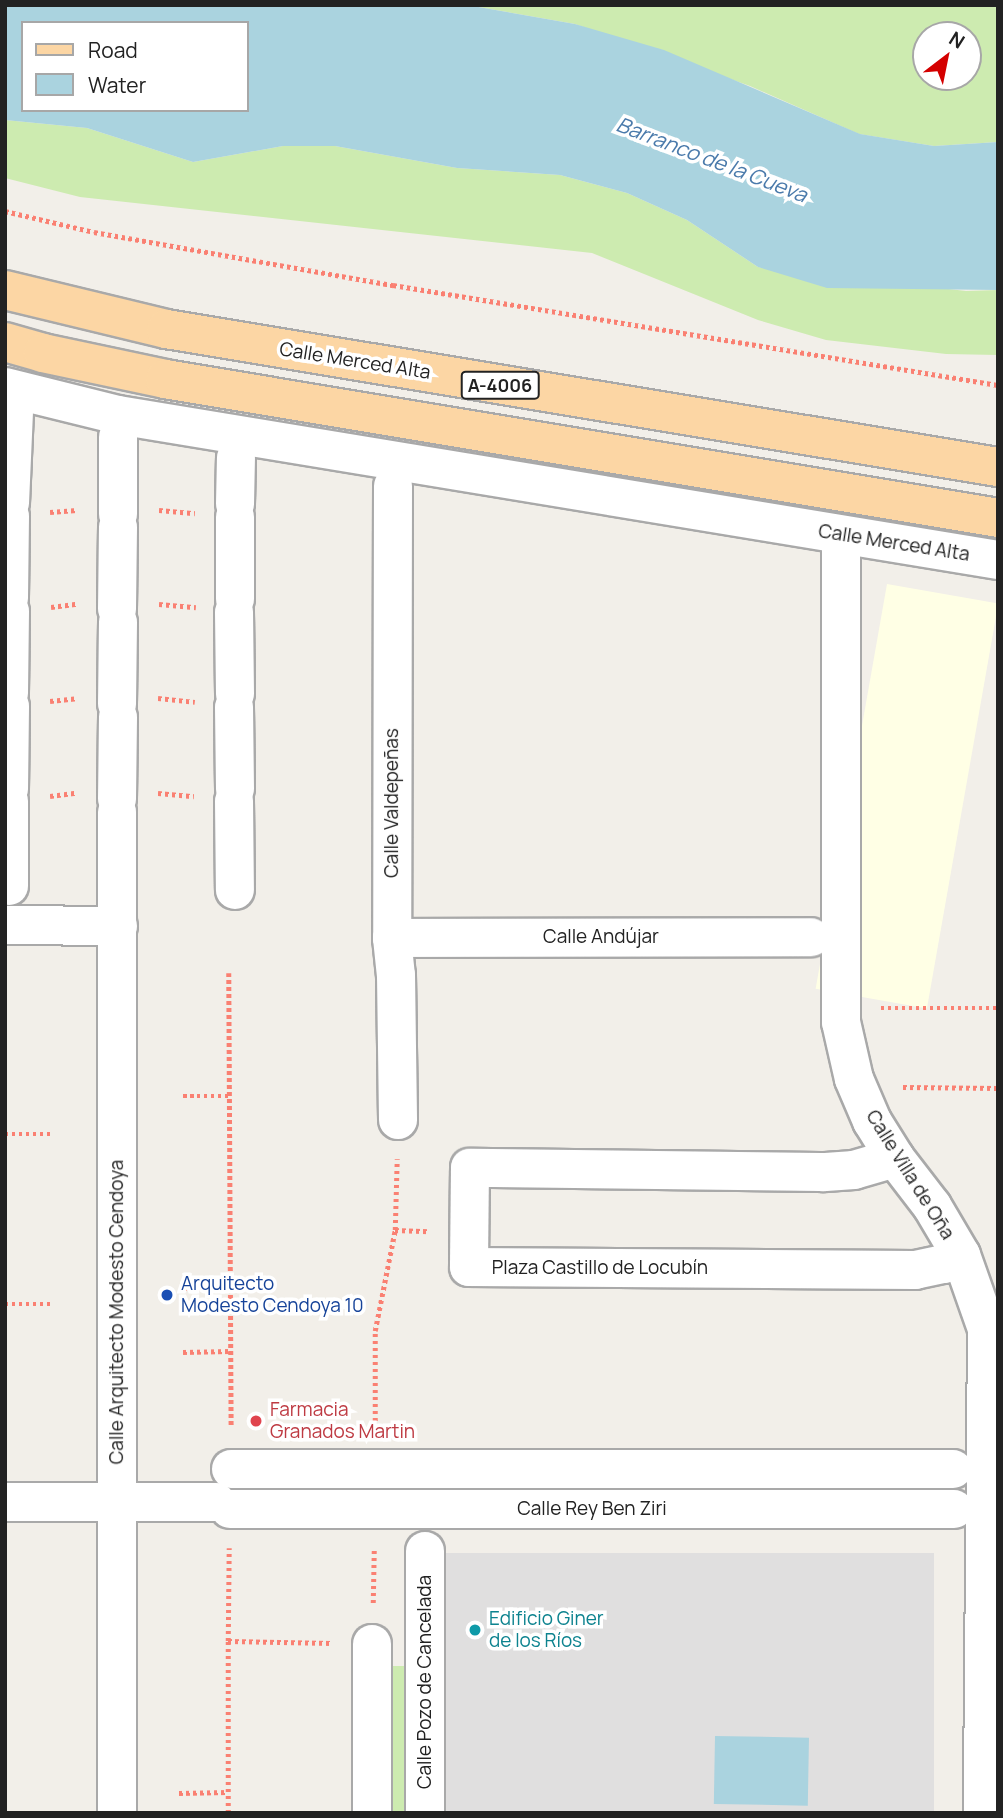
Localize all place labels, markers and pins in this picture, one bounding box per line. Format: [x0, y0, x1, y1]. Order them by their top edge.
place label: Arquitecto Modesto Cendoya 10 [181, 1273, 364, 1317]
marker: Arquitecto Modesto Cendoya 10 [159, 1287, 175, 1303]
place label: Farmacia Granados Martin [270, 1399, 415, 1443]
marker: Farmacia Granados Martin [248, 1413, 264, 1429]
place label: Edificio Giner de los Ríos [489, 1608, 604, 1652]
marker: Edificio Giner de los Ríos [467, 1622, 483, 1638]

